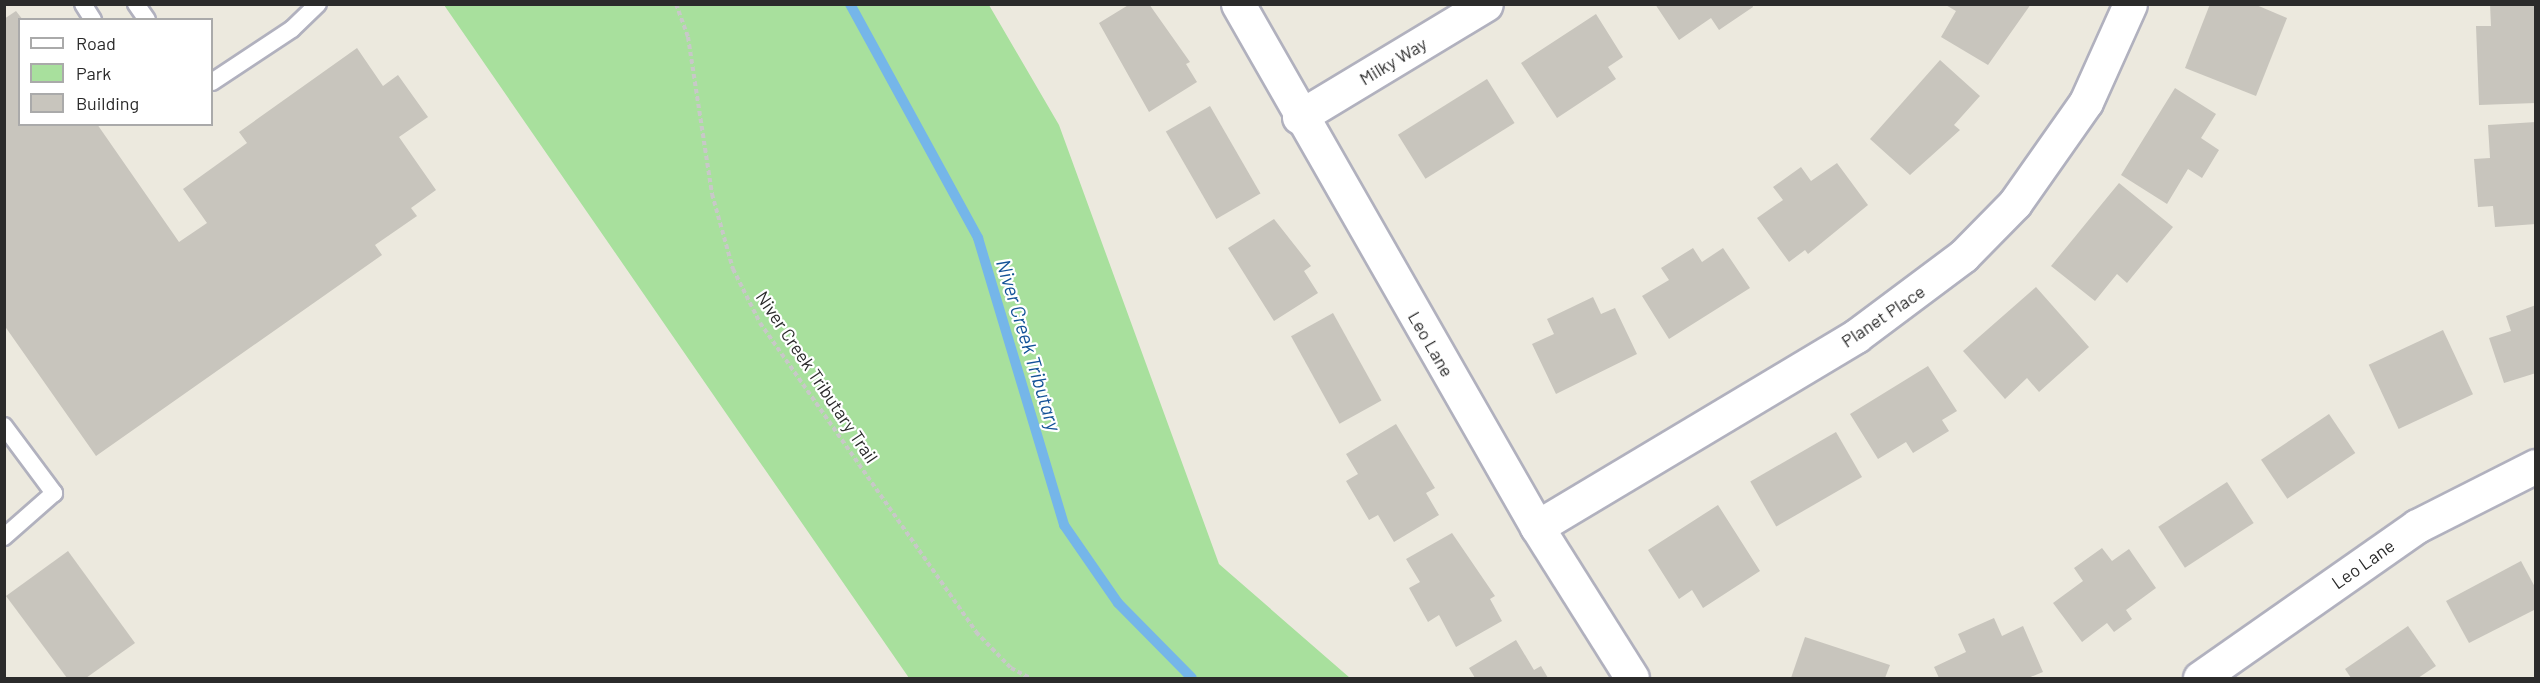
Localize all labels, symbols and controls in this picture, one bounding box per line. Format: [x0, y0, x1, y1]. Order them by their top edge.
legend [18, 18, 213, 126]
text: Road [76, 32, 116, 54]
street label: Milky Way [1355, 32, 1431, 90]
text: Park [76, 62, 111, 84]
text: Building [76, 92, 139, 114]
water label: Niver Creek Tributary [991, 256, 1067, 434]
street label: Planet Place [1837, 280, 1929, 352]
street label: Niver Creek Tributary Trail [751, 287, 883, 467]
street label: Leo Lane [1404, 308, 1458, 380]
street label: Leo Lane [2327, 535, 2399, 593]

